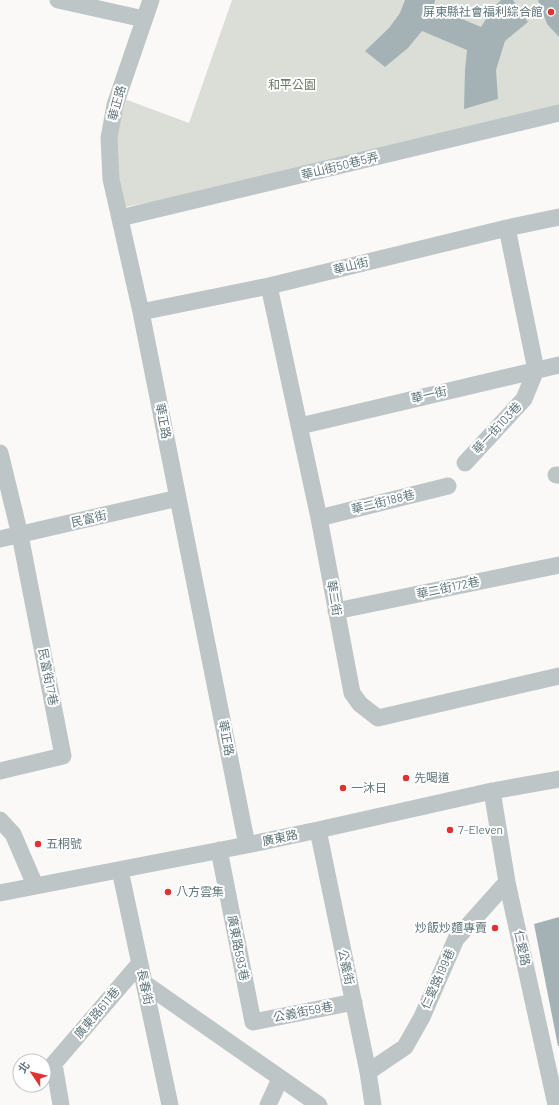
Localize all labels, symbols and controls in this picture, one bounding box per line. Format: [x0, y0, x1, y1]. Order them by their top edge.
place label: 屏東縣社會福利綜合館 [423, 4, 543, 18]
marker: 屏東縣社會福利綜合館 [546, 7, 556, 17]
park label: 和平公園 [268, 77, 316, 91]
street label: 華正路 [105, 84, 127, 122]
street label: 華山街50巷5弄 [300, 149, 380, 181]
street label: 華山街 [332, 254, 370, 276]
street label: 華一街 [410, 383, 448, 405]
street label: 華一街103巷 [469, 399, 524, 456]
street label: 華正路 [154, 402, 174, 440]
street label: 華二街188巷 [350, 486, 416, 516]
street label: 民富街 [70, 507, 108, 529]
street label: 華二街172巷 [415, 573, 481, 601]
street label: 華二街 [325, 579, 345, 617]
street label: 民富街17巷 [37, 647, 61, 707]
street label: 華正路 [217, 719, 237, 757]
place label: 先喝道 [414, 770, 450, 784]
marker: 先喝道 [401, 773, 411, 783]
place label: 一沐日 [351, 780, 387, 794]
marker: 一沐日 [338, 783, 348, 793]
place label: 7-Eleven [458, 822, 503, 836]
marker: 7-Eleven [445, 825, 455, 835]
street label: 廣東路 [261, 826, 299, 848]
place label: 五桐號 [46, 836, 82, 850]
marker: 五桐號 [33, 839, 43, 849]
place label: 八方雲集 [176, 884, 224, 898]
marker: 八方雲集 [163, 887, 173, 897]
street label: 廣東路593巷 [226, 914, 252, 982]
place label: 炒飯炒麵專賣 [415, 920, 487, 934]
marker: 炒飯炒麵專賣 [490, 923, 500, 933]
street label: 仁愛路 [512, 929, 534, 967]
street label: 仁愛路199巷 [418, 946, 457, 1011]
street label: 公義街 [336, 948, 358, 986]
street label: 長春街 [135, 968, 157, 1006]
street label: 廣東路611巷 [71, 984, 122, 1041]
street label: 公義街59巷 [272, 998, 334, 1024]
north arrow [12, 1053, 52, 1093]
text: 北 [15, 1059, 32, 1075]

